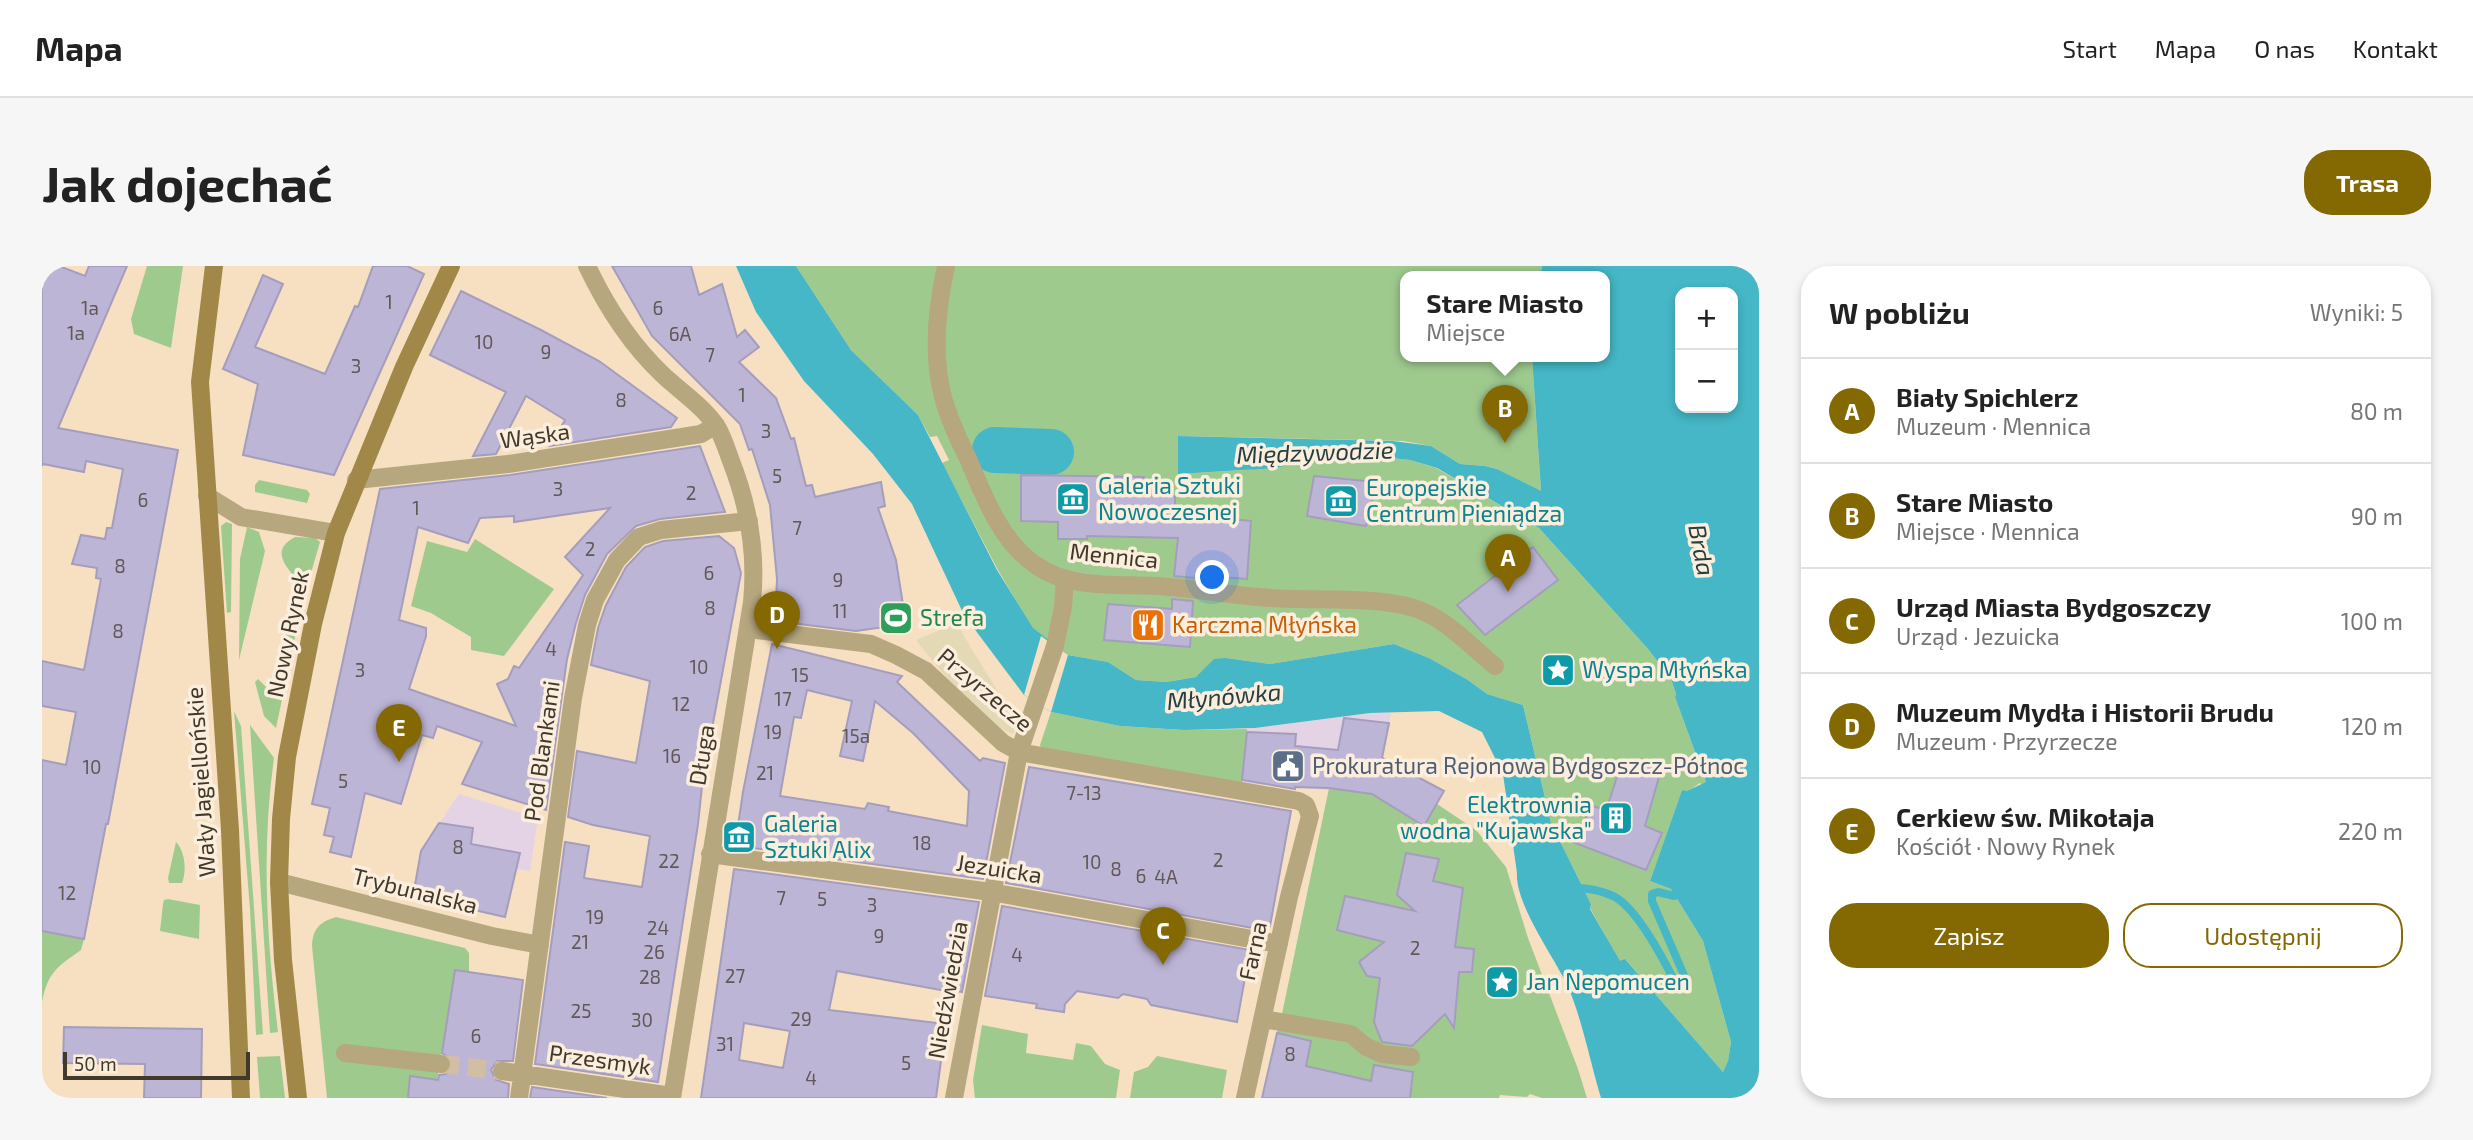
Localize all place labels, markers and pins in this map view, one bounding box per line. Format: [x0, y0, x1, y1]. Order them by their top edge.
pin: B [1482, 385, 1528, 443]
place label: Galeria Sztuki Nowoczesnej [1098, 471, 1241, 525]
place label: Europejskie Centrum Pieniądza [1366, 473, 1562, 527]
museum icon: Galeria Sztuki Nowoczesnej [1054, 480, 1092, 518]
museum icon: Europejskie Centrum Pieniądza [1322, 482, 1360, 520]
pin: A [1485, 534, 1531, 592]
pin: D [754, 591, 800, 649]
sports icon: Strefa [877, 599, 915, 637]
place label: Strefa [920, 603, 984, 631]
restaurant icon: Karczma Młyńska [1129, 606, 1167, 644]
place label: Karczma Młyńska [1172, 610, 1357, 638]
place icon: Wyspa Młyńska [1539, 651, 1577, 689]
place label: Wyspa Młyńska [1582, 655, 1748, 683]
pin: E [376, 704, 422, 762]
public building icon: Prokuratura Rejonowa Bydgoszcz-Północ [1269, 747, 1307, 785]
place label: Prokuratura Rejonowa Bydgoszcz-Północ [1312, 751, 1745, 779]
place label: Elektrownia wodna "Kujawska" [1400, 790, 1592, 844]
building icon: Elektrownia wodna "Kujawska" [1597, 799, 1635, 837]
place label: Galeria Sztuki Alix [764, 809, 871, 863]
museum icon: Galeria Sztuki Alix [720, 818, 758, 856]
pin: C [1140, 907, 1186, 965]
place icon: Jan Nepomucen [1483, 963, 1521, 1001]
place label: Jan Nepomucen [1526, 967, 1690, 995]

